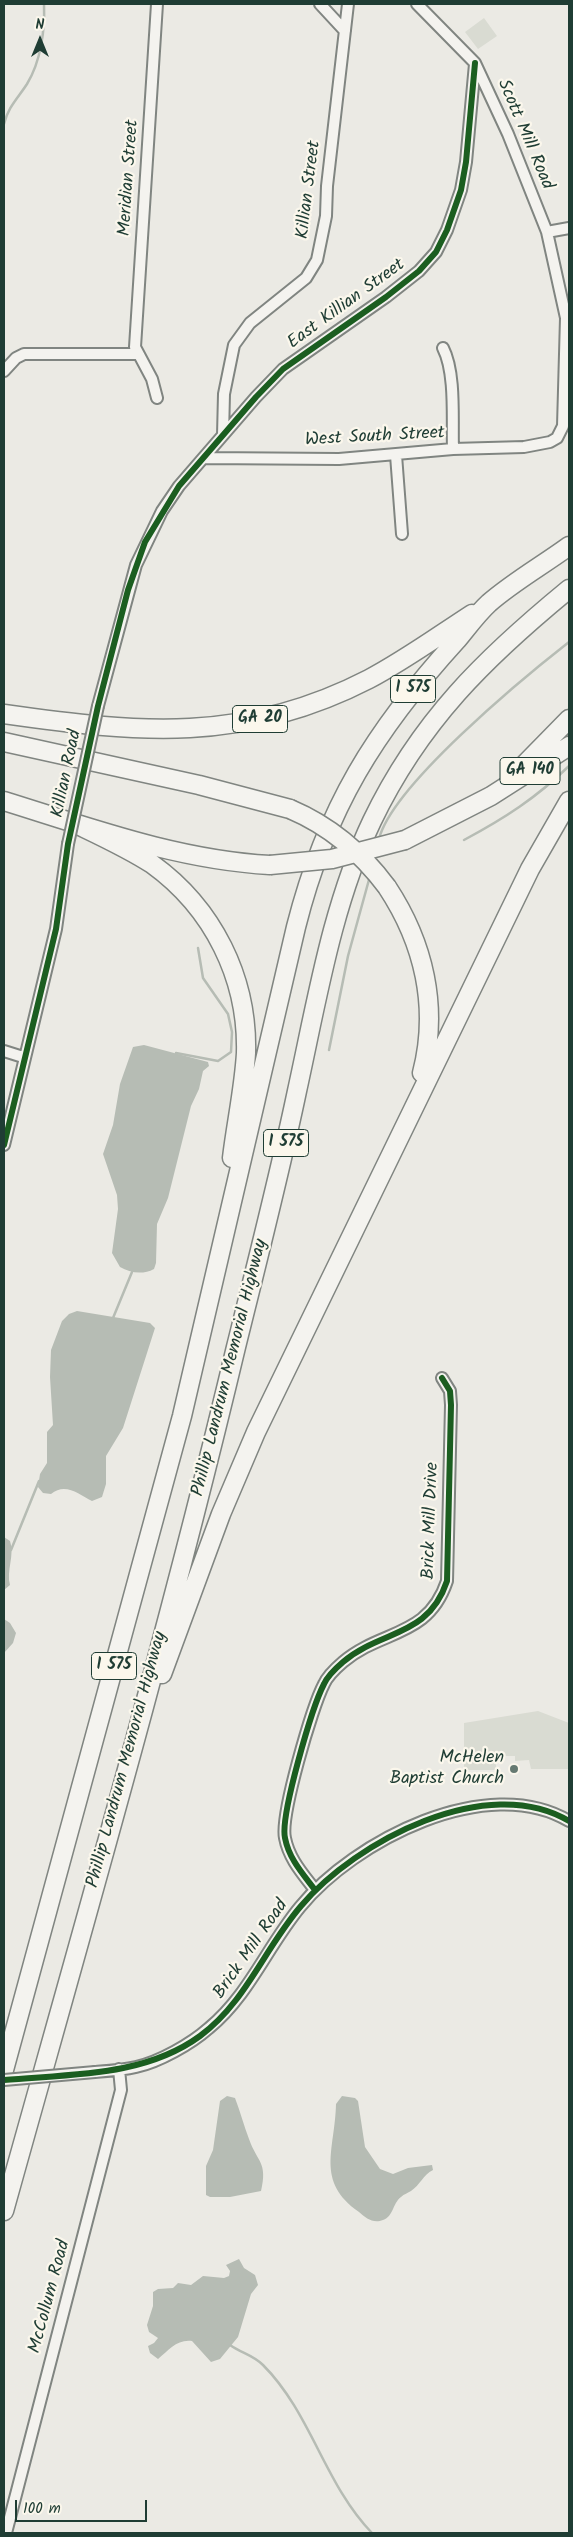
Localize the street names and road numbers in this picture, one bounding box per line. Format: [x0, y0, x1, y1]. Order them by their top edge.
street label: Scott Mill Road [491, 77, 557, 193]
street label: Meridian Street [115, 119, 145, 237]
street label: Killian Street [293, 140, 327, 240]
street label: East Killian Street [284, 255, 410, 355]
street label: West South Street [305, 424, 445, 452]
road number: I 575 [390, 676, 436, 702]
road number: GA 20 [232, 706, 288, 732]
street label: Killian Road [48, 728, 88, 820]
road number: GA 140 [500, 758, 560, 784]
road number: I 575 [264, 1130, 308, 1156]
street label: Phillip Landrum Memorial Highway [189, 1237, 273, 1499]
street label: Brick Mill Drive [419, 1462, 445, 1580]
street label: Phillip Landrum Memorial Highway [83, 1630, 173, 1890]
road number: I 575 [92, 1652, 136, 1680]
street label: Brick Mill Road [210, 1896, 294, 2004]
street label: McCollum Road [26, 2238, 76, 2356]

